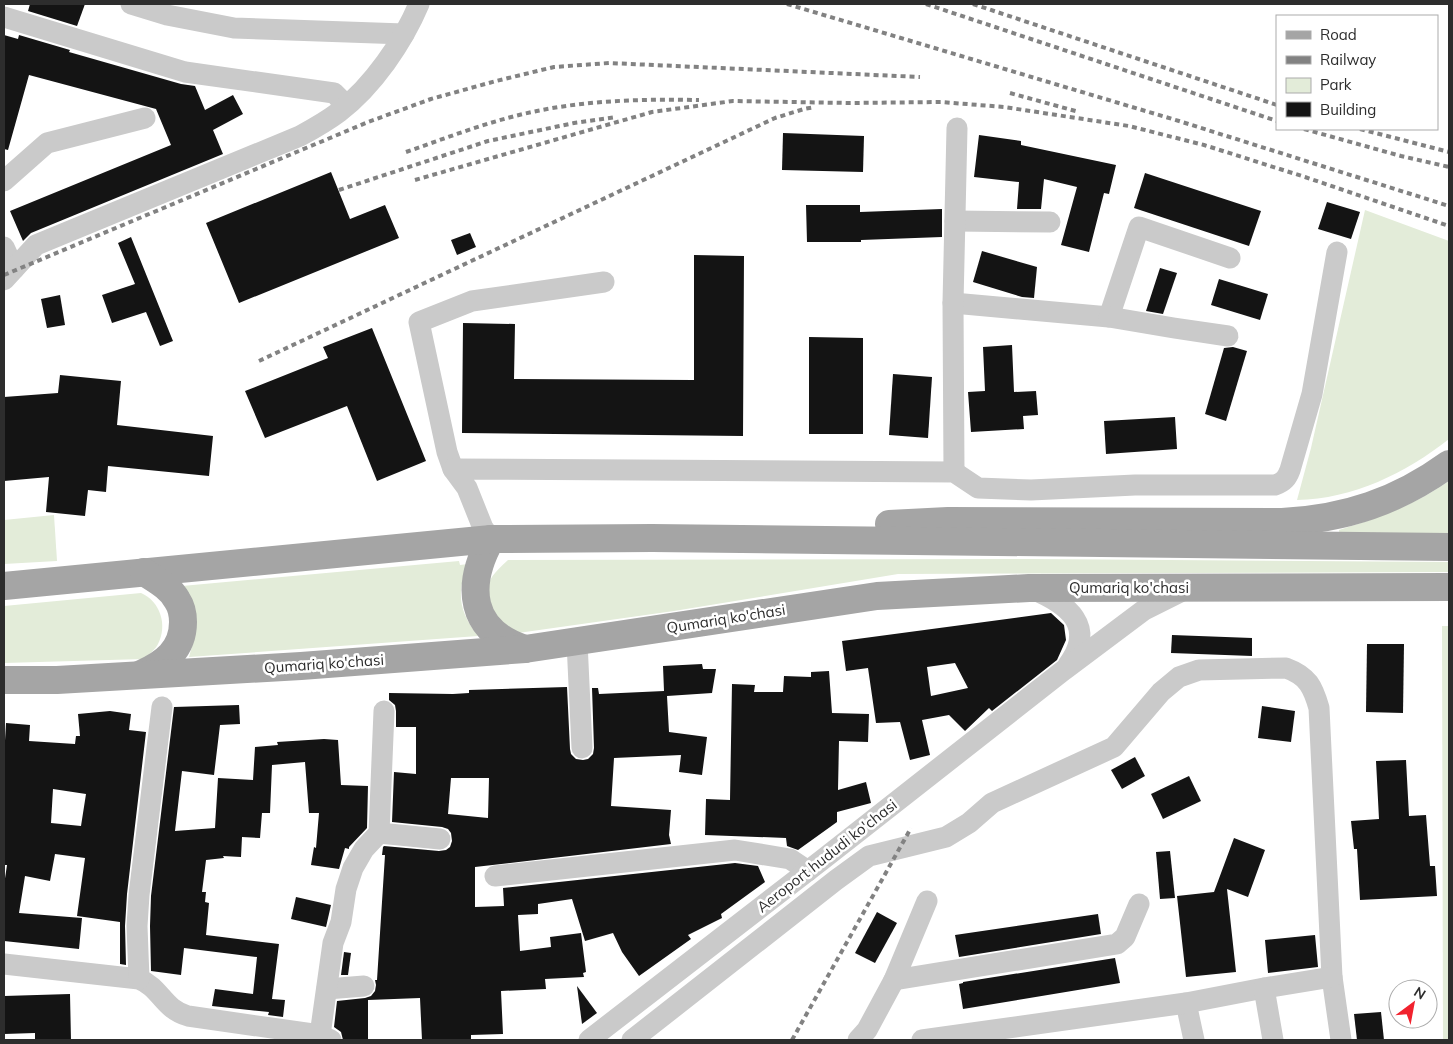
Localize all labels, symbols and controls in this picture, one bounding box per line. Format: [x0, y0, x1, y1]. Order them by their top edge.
legend [1276, 15, 1438, 130]
text: Road [1320, 25, 1357, 44]
text: Railway [1320, 50, 1376, 69]
text: Park [1320, 75, 1352, 94]
text: Building [1320, 100, 1376, 119]
street label: Qumariq ko'chasi [1069, 578, 1189, 597]
street label: Qumariq ko'chasi [665, 600, 787, 637]
street label: Qumariq ko'chasi [263, 650, 384, 677]
street label: Aeroport hududi ko'chasi [753, 795, 901, 916]
north arrow [1388, 979, 1438, 1029]
text: N [1411, 983, 1429, 1003]

